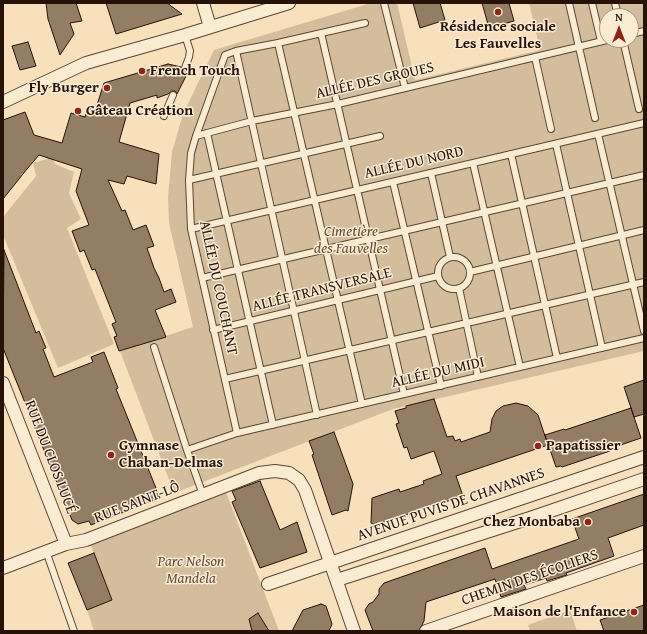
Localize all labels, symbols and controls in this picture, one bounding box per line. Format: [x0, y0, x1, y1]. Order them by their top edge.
marker: Résidence sociale Les Fauvelles [493, 7, 503, 17]
north arrow [599, 8, 639, 48]
text: N [615, 9, 623, 25]
place label: Résidence sociale Les Fauvelles [440, 18, 556, 53]
street label: ALLÉE DES GROUES [314, 59, 436, 103]
place label: French Touch [150, 62, 240, 80]
marker: French Touch [137, 66, 147, 76]
place label: Fly Burger [29, 79, 99, 97]
marker: Fly Burger [102, 83, 112, 93]
place label: Gâteau Création [86, 102, 193, 120]
marker: Gâteau Création [73, 106, 83, 116]
street label: ALLÉE DU NORD [363, 143, 465, 183]
street label: ALLÉE DU COUCHANT [195, 219, 241, 357]
park label: Cimetière des Fauvelles [314, 223, 388, 258]
street label: ALLÉE TRANSVERSALE [251, 264, 393, 316]
street label: ALLÉE DU MIDI [390, 354, 486, 392]
street label: RUE DU CLOS LUCÉ [20, 398, 80, 516]
place label: Gymnase Chaban-Delmas [119, 437, 223, 472]
place label: Papatissier [546, 437, 621, 455]
marker: Papatissier [533, 441, 543, 451]
marker: Gymnase Chaban-Delmas [106, 450, 116, 460]
street label: AVENUE PUVIS DE CHAVANNES [355, 464, 547, 546]
street label: RUE SAINT-LÔ [92, 478, 182, 528]
place label: Chez Monbaba [483, 513, 580, 531]
marker: Chez Monbaba [583, 517, 593, 527]
street label: CHEMIN DES ÉCOLIERS [459, 546, 601, 610]
park label: Parc Nelson Mandela [158, 553, 224, 588]
place label: Maison de l'Enfance [493, 603, 626, 621]
marker: Maison de l'Enfance [629, 607, 639, 617]

